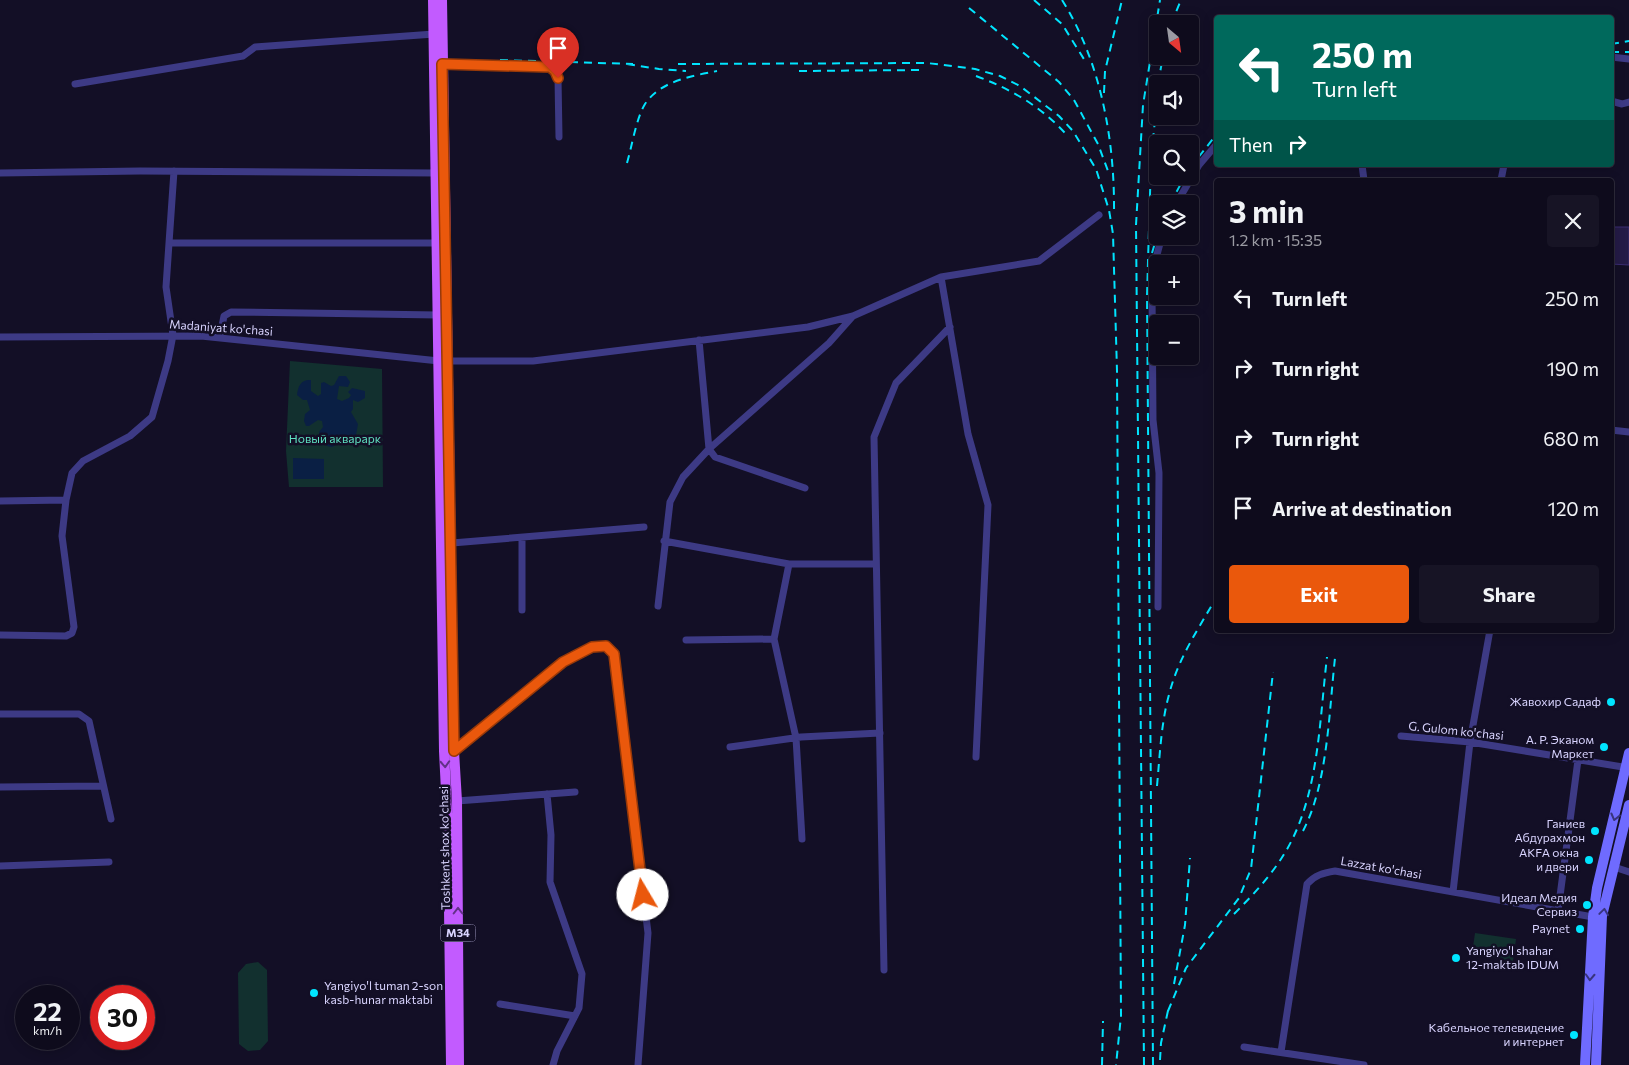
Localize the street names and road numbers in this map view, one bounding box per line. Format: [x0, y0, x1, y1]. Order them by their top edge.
street label: Madaniyat ko'chasi [169, 316, 273, 338]
street label: G. Gulom ko'chasi [1408, 718, 1505, 742]
street label: Toshkent shox ko'chasi [436, 786, 452, 910]
street label: Lazzat ko'chasi [1340, 853, 1423, 881]
road number: M34 [440, 924, 476, 941]

